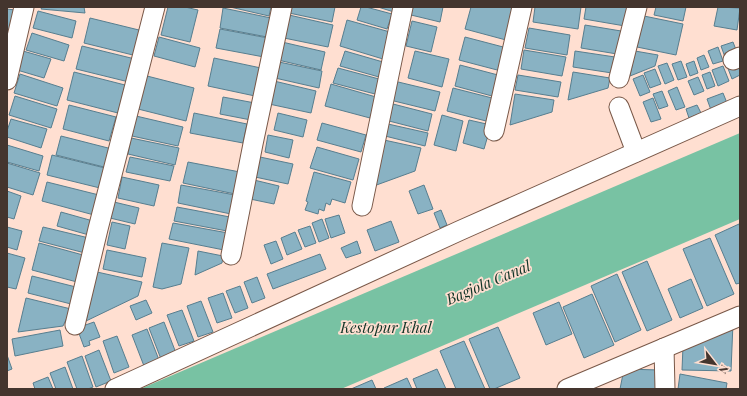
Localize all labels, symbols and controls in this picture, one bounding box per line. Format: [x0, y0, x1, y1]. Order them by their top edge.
water label: Bagjola Canal [442, 255, 534, 309]
water label: Kestopur Khal [339, 317, 433, 337]
north arrow [695, 344, 735, 384]
text: N [715, 362, 732, 377]

